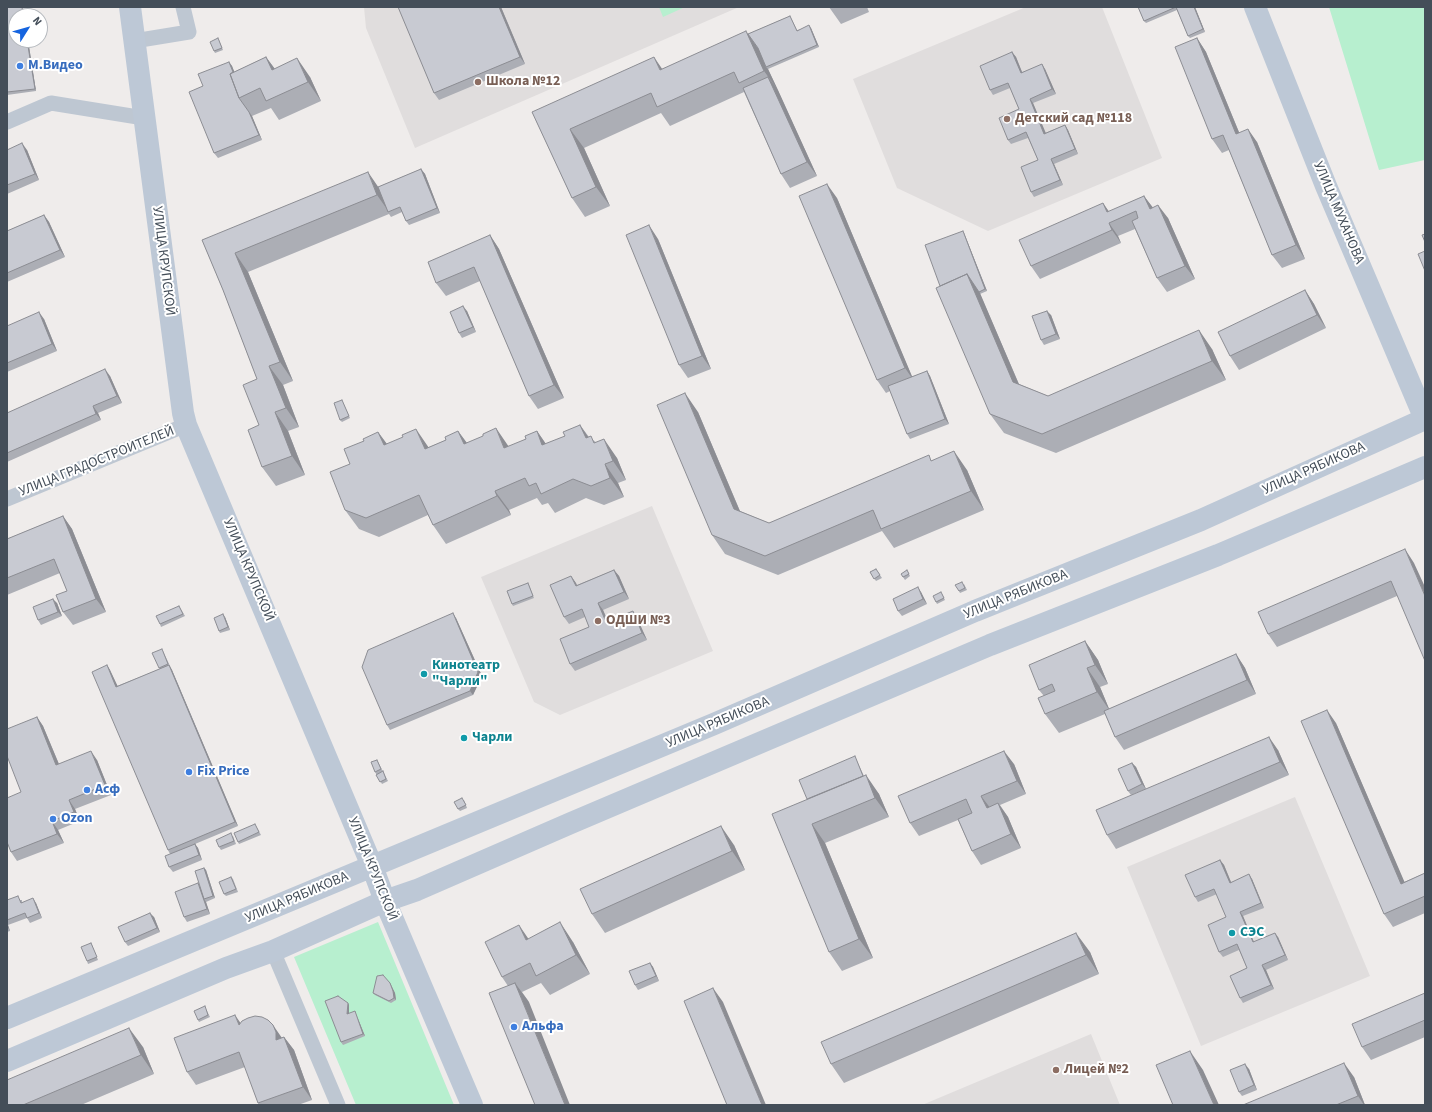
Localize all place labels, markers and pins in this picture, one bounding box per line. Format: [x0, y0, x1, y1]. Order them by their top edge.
place label: М.Видео [28, 58, 83, 74]
marker: М.Видео [15, 61, 25, 71]
place label: Школа №12 [486, 74, 560, 90]
marker: Школа №12 [473, 77, 483, 87]
place label: Детский сад №118 [1015, 111, 1132, 127]
marker: Детский сад №118 [1002, 114, 1012, 124]
place label: ОДШИ №3 [606, 613, 671, 629]
marker: ОДШИ №3 [593, 616, 603, 626]
place label: Кинотеатр "Чарли" [432, 658, 500, 690]
marker: Кинотеатр "Чарли" [419, 669, 429, 679]
place label: Чарли [472, 730, 512, 746]
marker: Чарли [459, 733, 469, 743]
place label: Fix Price [197, 764, 249, 780]
marker: Fix Price [184, 767, 194, 777]
place label: Асф [95, 782, 120, 798]
marker: Асф [82, 785, 92, 795]
place label: Ozon [61, 811, 92, 827]
marker: Ozon [48, 814, 58, 824]
place label: СЭС [1240, 925, 1264, 941]
marker: СЭС [1227, 928, 1237, 938]
place label: Альфа [522, 1019, 564, 1035]
marker: Альфа [509, 1022, 519, 1032]
place label: Лицей №2 [1064, 1062, 1129, 1078]
marker: Лицей №2 [1051, 1065, 1061, 1075]

